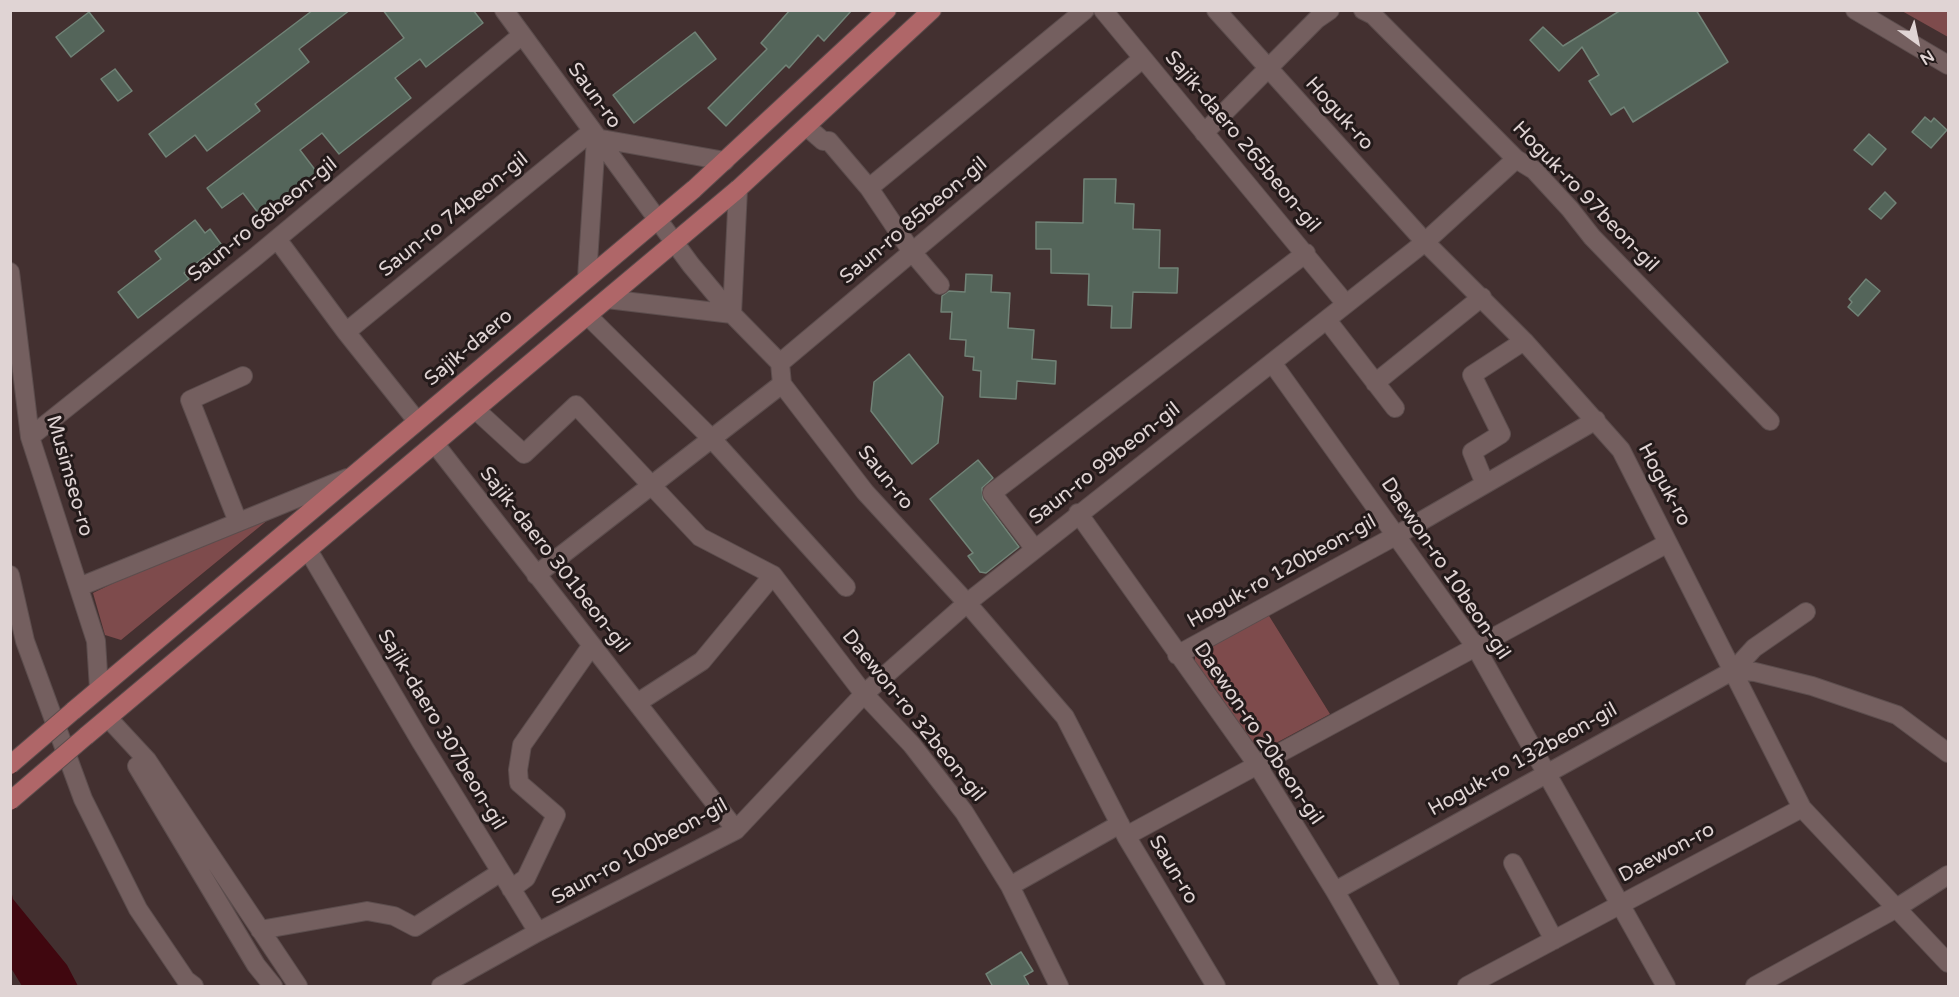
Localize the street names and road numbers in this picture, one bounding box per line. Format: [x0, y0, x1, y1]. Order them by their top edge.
street label: Sajik-daero 265beon-gil [1159, 46, 1325, 238]
street label: Saun-ro [562, 58, 626, 134]
street label: Hoguk-ro [1300, 72, 1378, 156]
street label: Hoguk-ro 97beon-gil [1507, 117, 1663, 277]
street label: Saun-ro 74beon-gil [375, 148, 533, 282]
street label: Saun-ro 85beon-gil [835, 152, 993, 290]
street label: Saun-ro 68beon-gil [184, 153, 342, 287]
street label: Sajik-daero [420, 304, 518, 392]
street label: Saun-ro 99beon-gil [1025, 398, 1185, 530]
street label: Musimseo-ro [40, 413, 98, 539]
street label: Hoguk-ro [1632, 439, 1696, 531]
street label: Saun-ro [852, 441, 918, 515]
street label: Sajik-daero 301beon-gil [474, 462, 634, 658]
street label: Daewon-ro 10beon-gil [1375, 473, 1515, 665]
street label: Hoguk-ro 120beon-gil [1183, 510, 1381, 634]
street label: Daewon-ro 32beon-gil [836, 625, 990, 807]
street label: Sajik-daero 307beon-gil [372, 626, 510, 834]
street label: Daewon-ro 20beon-gil [1188, 638, 1328, 830]
street label: Hoguk-ro 132beon-gil [1424, 698, 1622, 822]
street label: Saun-ro 100beon-gil [548, 794, 732, 910]
street label: Daewon-ro [1615, 818, 1719, 888]
street label: Saun-ro [1143, 831, 1203, 909]

